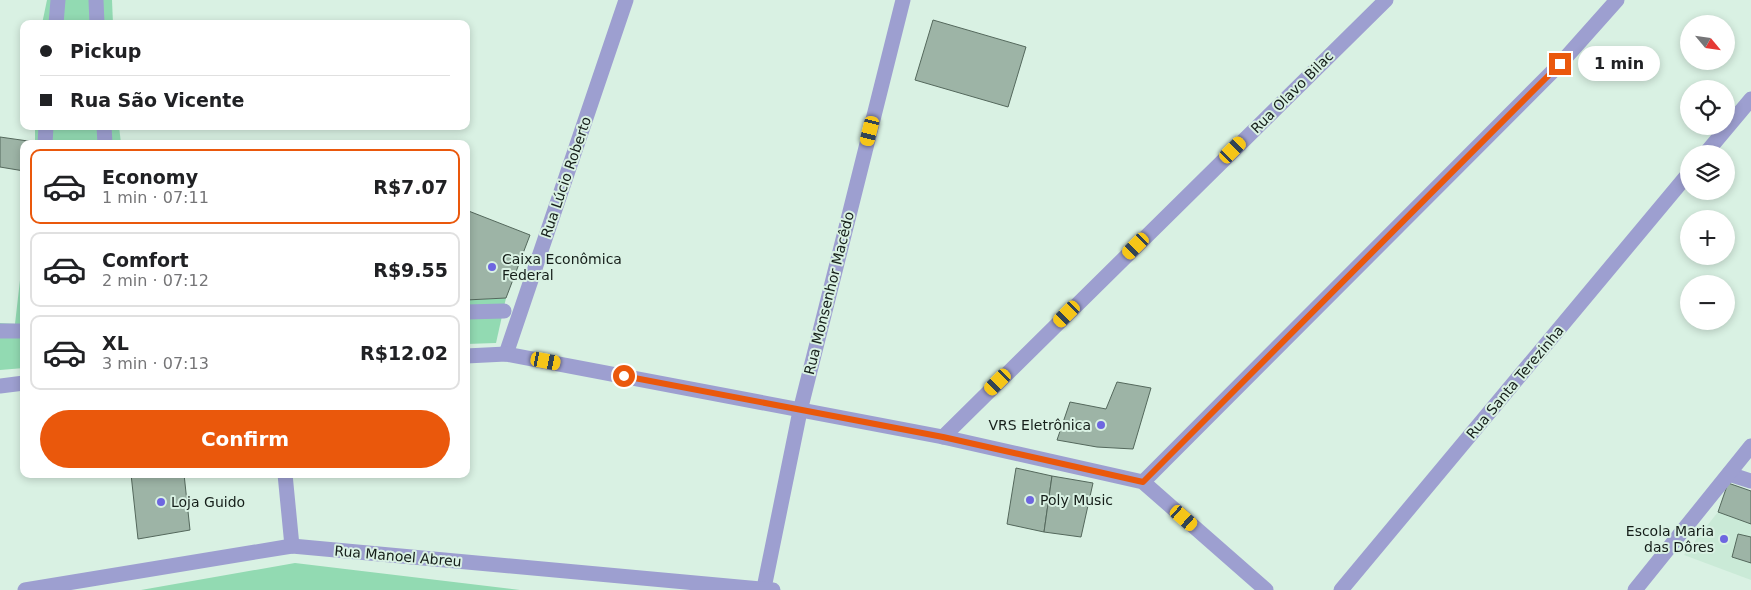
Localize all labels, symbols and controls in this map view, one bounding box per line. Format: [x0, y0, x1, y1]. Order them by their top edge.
north arrow [1680, 15, 1735, 70]
map controls [1680, 15, 1735, 330]
text: Pickup [70, 40, 141, 62]
callout: 1 min [1578, 46, 1660, 82]
street label: Rua Olavo Bilac [1248, 48, 1336, 136]
route end [1549, 53, 1571, 75]
text: 1 min [1594, 54, 1644, 73]
button: locate [1680, 80, 1735, 135]
text: Rua São Vicente [70, 89, 244, 111]
street label: Rua Lúcio Roberto [538, 114, 594, 240]
car [859, 115, 880, 147]
car [1217, 134, 1248, 166]
button: layers [1680, 145, 1735, 200]
icon: car [42, 164, 87, 209]
text: Economy [102, 166, 198, 188]
text: R$7.07 [373, 176, 448, 198]
text: 1 min · 07:11 [102, 188, 209, 207]
street label: Rua Monsenhor Macêdo [801, 210, 857, 376]
button: + [1680, 210, 1735, 265]
car [1120, 230, 1151, 262]
icon: car [42, 247, 87, 292]
text: Comfort [102, 249, 189, 271]
place label: Caixa Econômica Federal [502, 251, 622, 283]
text: R$9.55 [373, 259, 448, 281]
marker: Caixa Econômica Federal [486, 261, 498, 273]
text: 2 min · 07:12 [102, 271, 209, 290]
button: − [1680, 275, 1735, 330]
car [1051, 298, 1082, 330]
street label: Rua Santa Terezinha [1463, 322, 1567, 442]
icon: car [42, 330, 87, 375]
text: XL [102, 332, 129, 354]
text: R$12.02 [360, 342, 448, 364]
car [529, 351, 562, 371]
text: 3 min · 07:13 [102, 354, 209, 373]
route start [613, 365, 635, 387]
car [982, 366, 1013, 398]
button: Confirm [40, 410, 450, 468]
place label: VRS Eletrônica [988, 417, 1091, 433]
marker: VRS Eletrônica [1095, 419, 1107, 431]
place label: Poly Music [1040, 492, 1113, 508]
place label: Loja Guido [171, 494, 245, 510]
marker: Poly Music [1024, 494, 1036, 506]
marker: Loja Guido [155, 496, 167, 508]
car [1167, 502, 1200, 534]
place label: Escola Maria das Dôres [1626, 523, 1714, 555]
marker: Escola Maria das Dôres [1718, 533, 1730, 545]
street label: Rua Manoel Abreu [334, 542, 462, 570]

